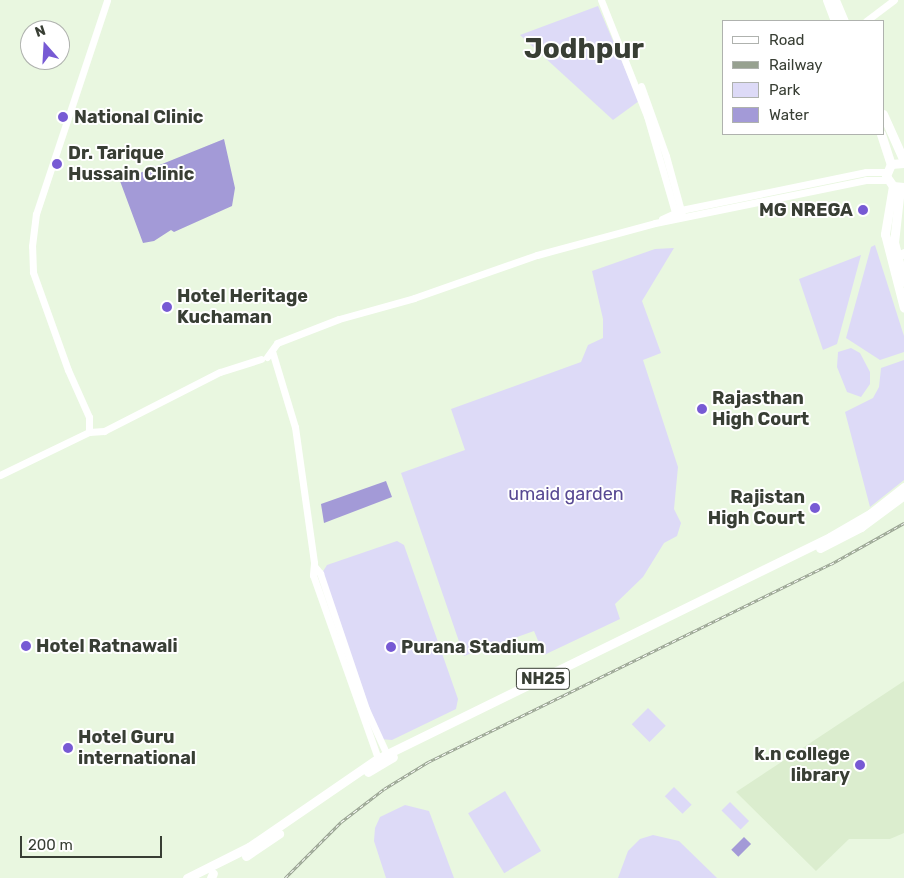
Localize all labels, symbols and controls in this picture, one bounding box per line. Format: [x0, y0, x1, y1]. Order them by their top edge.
north arrow [20, 20, 70, 70]
legend [722, 20, 884, 135]
text: N [33, 22, 48, 41]
text: Road [769, 31, 805, 49]
district label: Jodhpur [524, 32, 644, 66]
text: Railway [769, 56, 823, 74]
text: Park [769, 81, 800, 99]
place label: National Clinic [74, 106, 203, 128]
text: Water [769, 106, 809, 124]
marker: National Clinic [56, 110, 70, 124]
place label: Dr. Tarique Hussain Clinic [68, 143, 194, 186]
marker: Dr. Tarique Hussain Clinic [50, 157, 64, 171]
place label: MG NREGA [759, 199, 853, 221]
marker: MG NREGA [857, 204, 869, 216]
place label: Hotel Heritage Kuchaman [177, 286, 308, 328]
marker: Hotel Heritage Kuchaman [161, 301, 173, 313]
place label: Rajasthan High Court [712, 388, 809, 430]
marker: Rajasthan High Court [696, 403, 708, 415]
park label: umaid garden [508, 483, 624, 505]
place label: Rajistan High Court [708, 487, 805, 530]
marker: Rajistan High Court [809, 502, 821, 514]
place label: Hotel Ratnawali [36, 635, 178, 657]
place label: Purana Stadium [401, 636, 545, 658]
marker: Hotel Ratnawali [20, 640, 32, 652]
marker: Purana Stadium [385, 641, 397, 653]
road number: NH25 [516, 666, 570, 692]
place label: Hotel Guru international [78, 727, 196, 770]
marker: Hotel Guru international [62, 742, 74, 754]
place label: k.n college library [754, 744, 850, 786]
marker: k.n college library [854, 759, 866, 771]
scale bar [22, 826, 165, 858]
text: 200 m [28, 836, 73, 854]

